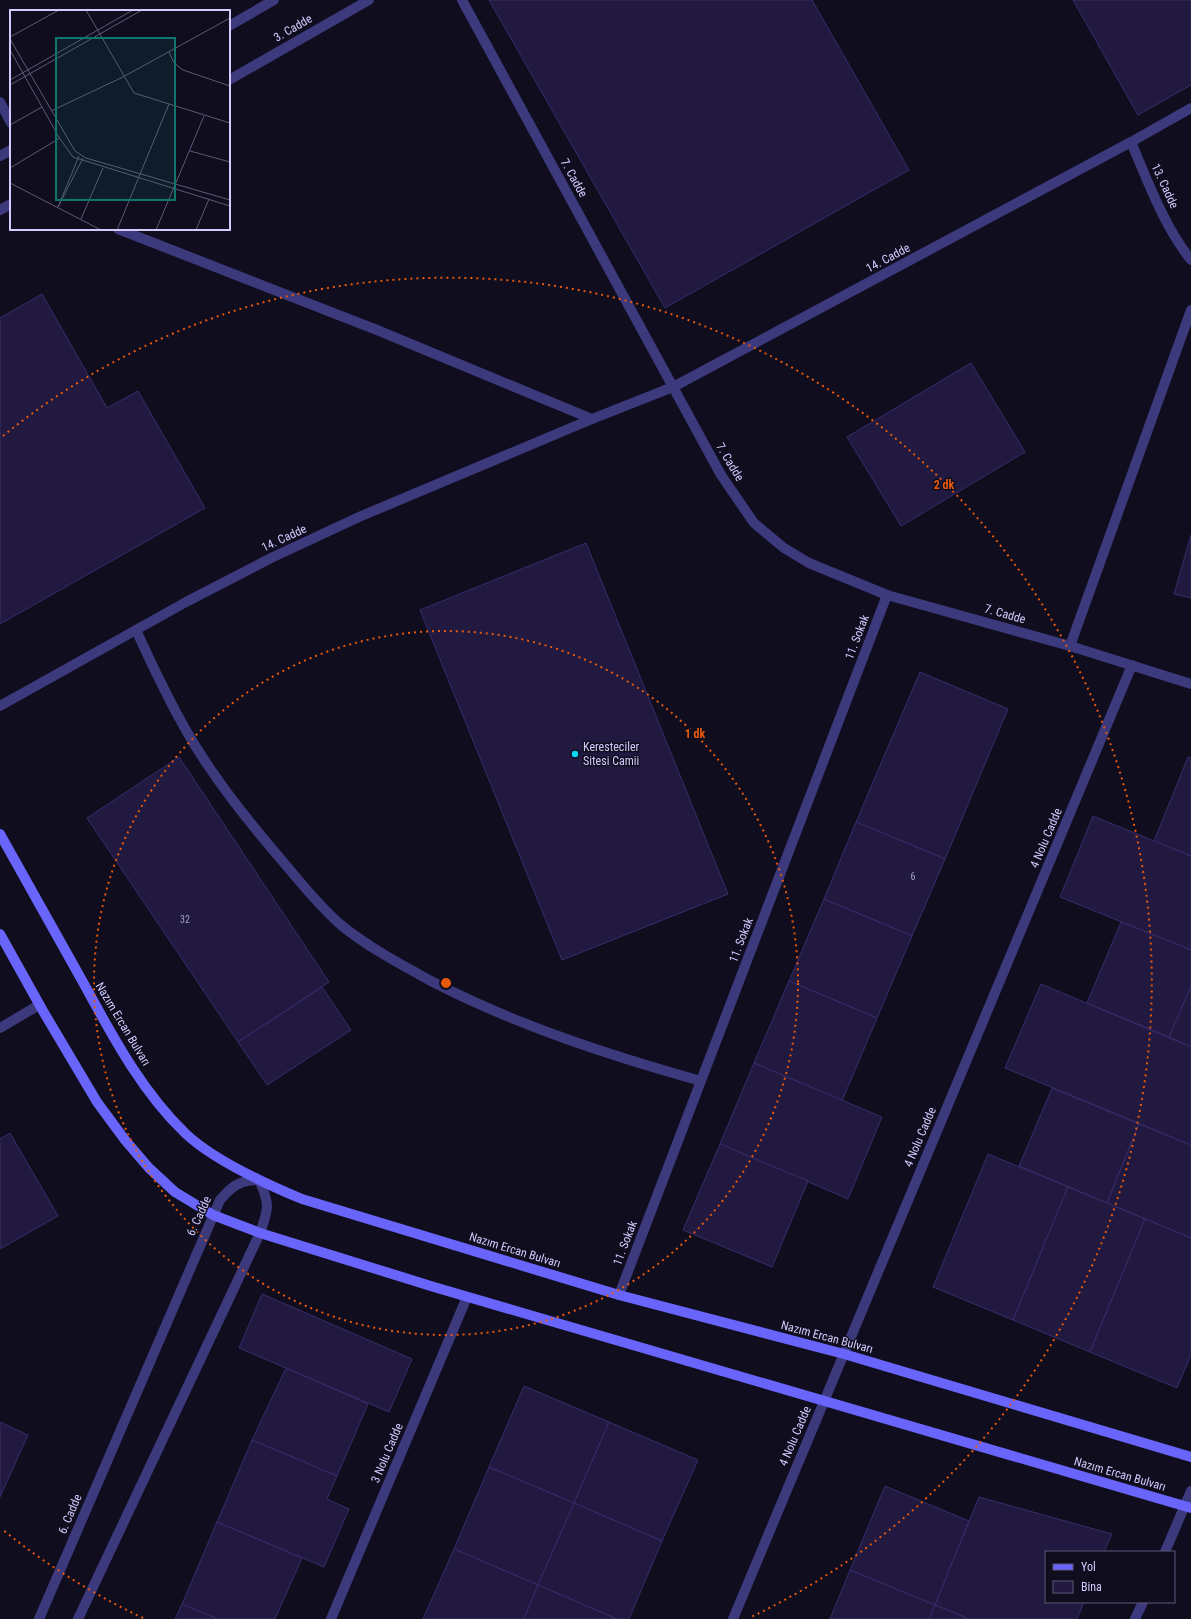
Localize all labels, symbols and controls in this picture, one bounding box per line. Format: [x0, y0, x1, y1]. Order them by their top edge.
inset map [10, 10, 230, 230]
street label: 3. Cadde [271, 11, 315, 45]
street label: 7. Cadde [558, 156, 590, 200]
street label: 13. Cadde [1149, 161, 1182, 211]
street label: 14. Cadde [864, 240, 913, 275]
street label: 7. Cadde [713, 440, 747, 484]
text: 2 dk [934, 478, 955, 492]
street label: 14. Cadde [259, 521, 309, 554]
street label: 7. Cadde [983, 601, 1027, 627]
street label: 11. Sokak [842, 612, 872, 661]
text: 1 dk [685, 727, 706, 741]
place label: Keresteciler Sitesi Camii [583, 740, 640, 768]
marker: Keresteciler Sitesi Camii [570, 749, 580, 759]
street label: 4 Nolu Cadde [1027, 806, 1065, 870]
house number: 6 [911, 871, 916, 882]
house number: 32 [180, 914, 190, 925]
street label: 11. Sokak [726, 915, 756, 964]
centre of rings [439, 976, 453, 990]
street label: Nazım Ercan Bulvarı [93, 980, 153, 1068]
street label: 4 Nolu Cadde [901, 1105, 939, 1169]
street label: 6. Cadde [184, 1194, 214, 1238]
street label: 11. Sokak [610, 1218, 640, 1267]
street label: Nazım Ercan Bulvarı [468, 1229, 562, 1271]
street label: Nazım Ercan Bulvarı [779, 1318, 875, 1356]
street label: 4 Nolu Cadde [776, 1404, 814, 1468]
street label: 3 Nolu Cadde [368, 1421, 406, 1485]
street label: Nazım Ercan Bulvarı [1073, 1454, 1167, 1494]
street label: 6. Cadde [55, 1492, 85, 1536]
legend [1045, 1551, 1175, 1603]
text: Yol [1081, 1560, 1096, 1574]
text: Bina [1081, 1580, 1102, 1594]

